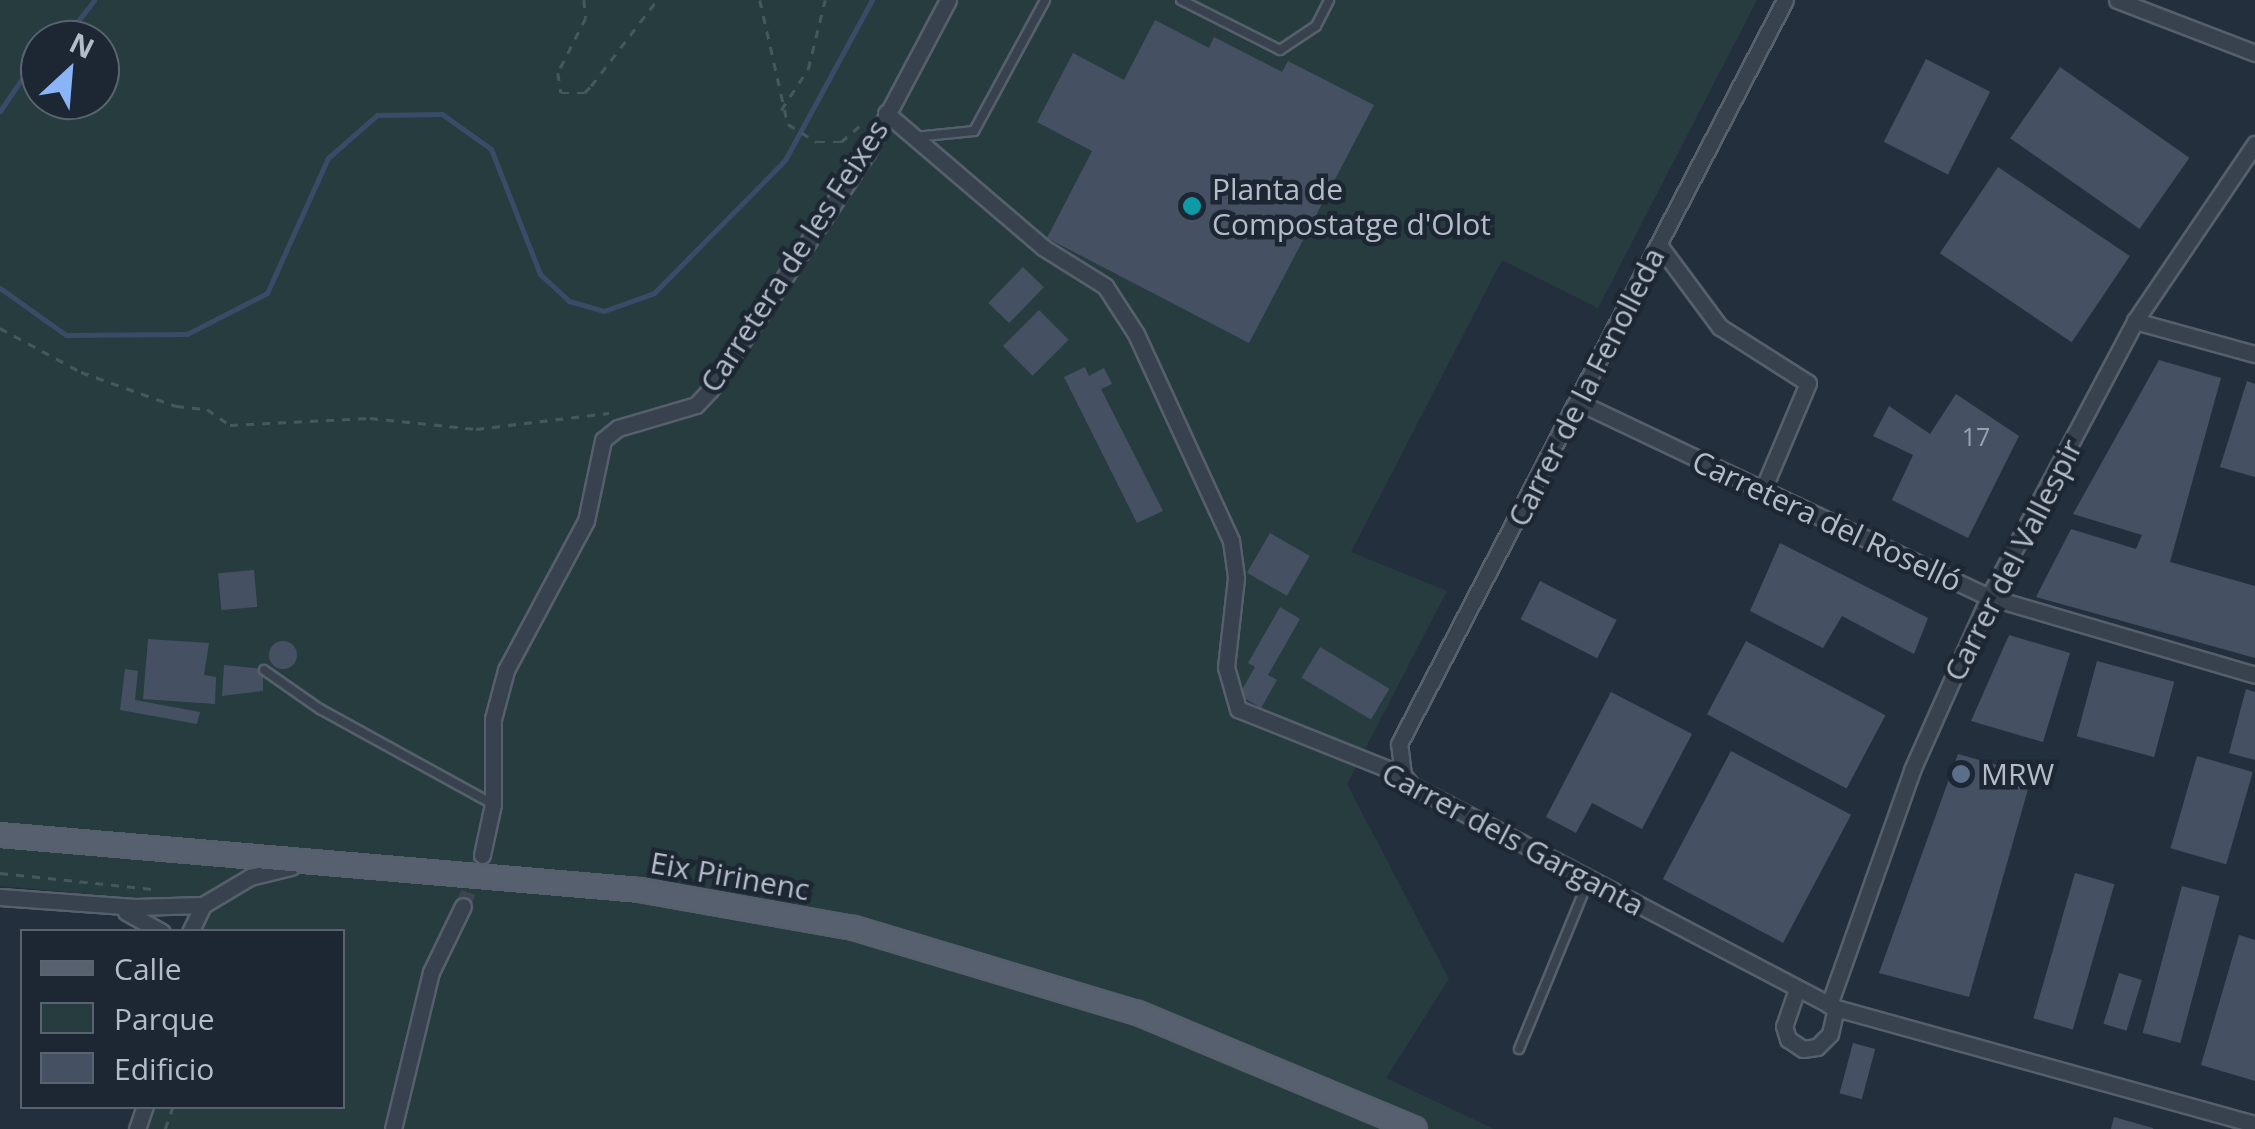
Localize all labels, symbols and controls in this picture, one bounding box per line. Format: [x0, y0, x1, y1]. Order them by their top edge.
north arrow [20, 20, 120, 120]
text: N [64, 23, 101, 67]
street label: Carretera de les Feixes [692, 113, 896, 399]
place label: Planta de Compostatge d'Olot [1212, 171, 1491, 242]
marker: Planta de Compostatge d'Olot [1181, 195, 1203, 217]
street label: Carrer de la Fenolleda [1500, 242, 1672, 532]
house number: 17 [1962, 421, 1990, 451]
street label: Carrer del Vallespir [1936, 433, 2090, 687]
street label: Carretera del Roselló [1687, 443, 1967, 599]
street label: Carrer dels Garganta [1376, 755, 1650, 923]
place label: MRW [1981, 756, 2054, 792]
marker: MRW [1950, 763, 1972, 785]
street label: Eix Pirinenc [647, 844, 813, 908]
legend [20, 929, 345, 1109]
text: Calle [114, 948, 182, 989]
text: Parque [114, 998, 215, 1039]
text: Edificio [114, 1048, 214, 1089]

